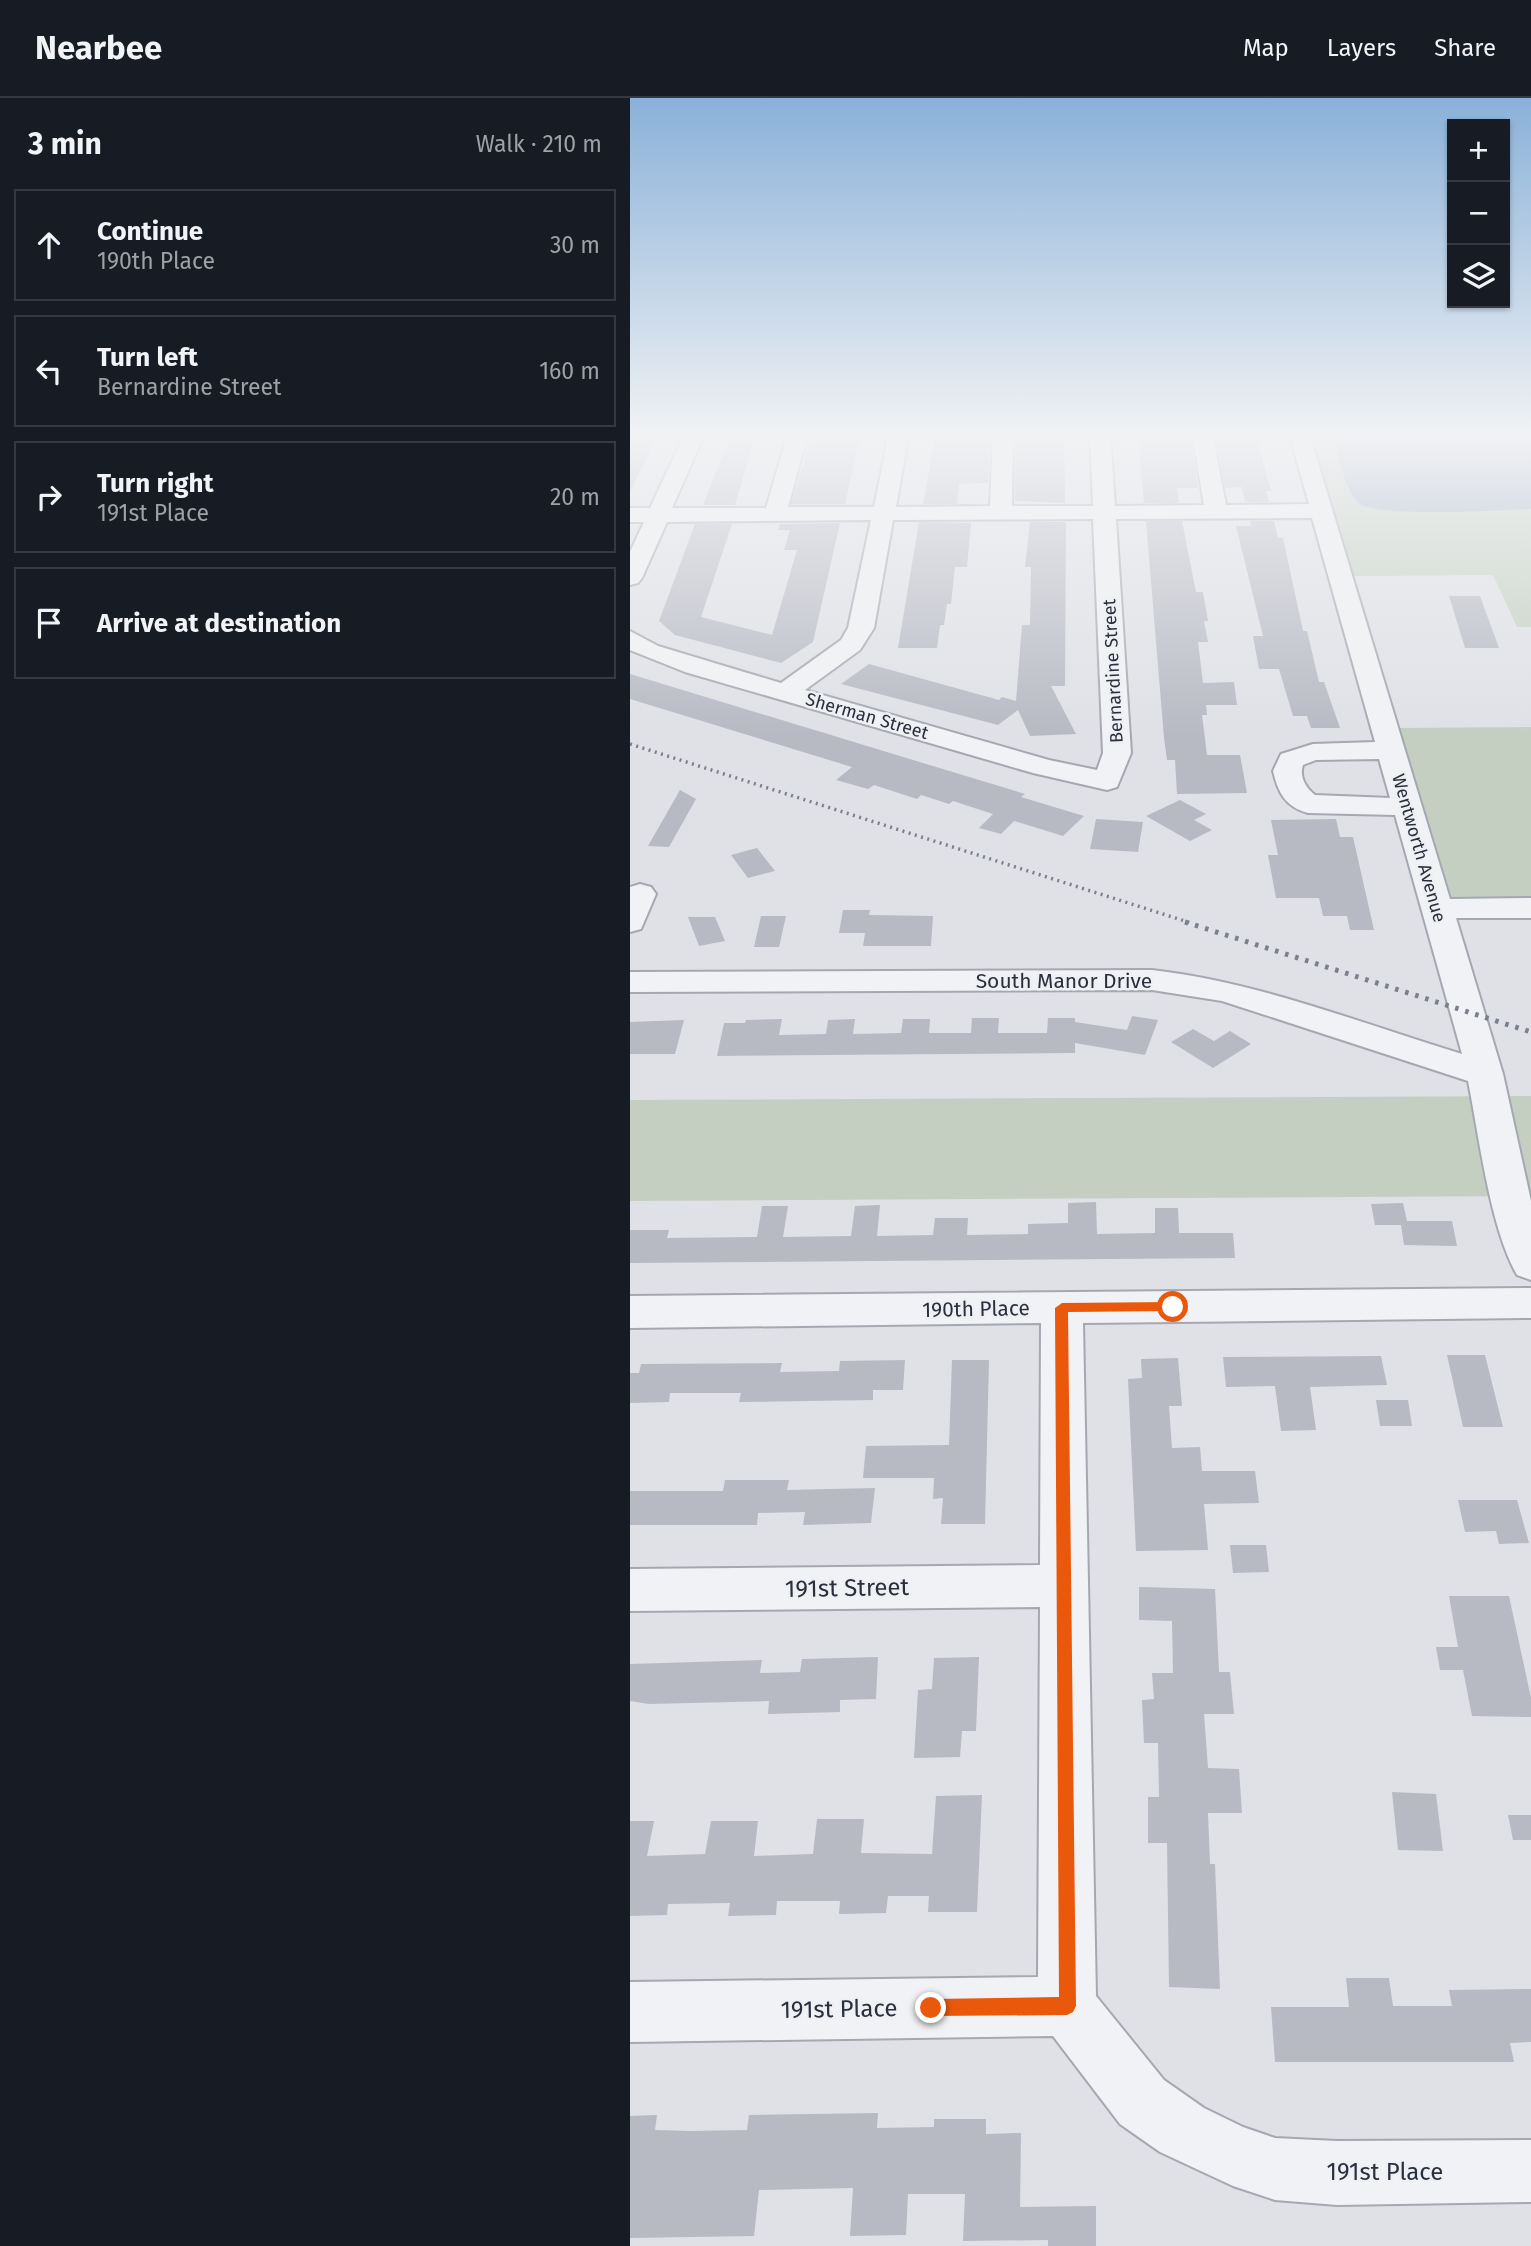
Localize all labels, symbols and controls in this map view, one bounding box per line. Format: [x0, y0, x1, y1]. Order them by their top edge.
text: Nearbee [35, 28, 162, 68]
text: Map [1243, 34, 1289, 62]
text: Layers [1327, 34, 1396, 62]
text: Share [1434, 34, 1496, 62]
map controls [1447, 119, 1510, 308]
button: + [1447, 119, 1510, 182]
text: 3 min [28, 126, 102, 162]
text: Walk · 210 m [476, 130, 602, 158]
button: − [1447, 182, 1510, 245]
text: Continue [97, 216, 203, 247]
icon: ahead [30, 226, 68, 264]
text: 30 m [550, 231, 600, 259]
button: layers [1447, 245, 1510, 308]
text: 190th Place [97, 247, 215, 275]
text: Turn left [97, 342, 198, 373]
icon: left [30, 352, 68, 390]
text: 160 m [539, 357, 600, 385]
text: Bernardine Street [97, 373, 281, 401]
text: Turn right [97, 468, 214, 499]
icon: right [30, 478, 68, 516]
text: 20 m [550, 483, 600, 511]
text: 191st Place [97, 499, 209, 527]
street label: Bernardine Street [1098, 598, 1128, 744]
icon: arrive [30, 604, 68, 642]
text: Arrive at destination [97, 608, 341, 639]
street label: Sherman Street [803, 688, 931, 744]
street label: Wentworth Avenue [1387, 771, 1451, 925]
street label: South Manor Drive [976, 968, 1152, 994]
route start [1157, 1291, 1188, 1322]
street label: 190th Place [922, 1295, 1030, 1323]
street label: 191st Street [785, 1573, 910, 1603]
route end [915, 1992, 946, 2023]
street label: 191st Place [780, 1994, 898, 2024]
street label: 191st Place [1327, 2158, 1443, 2186]

